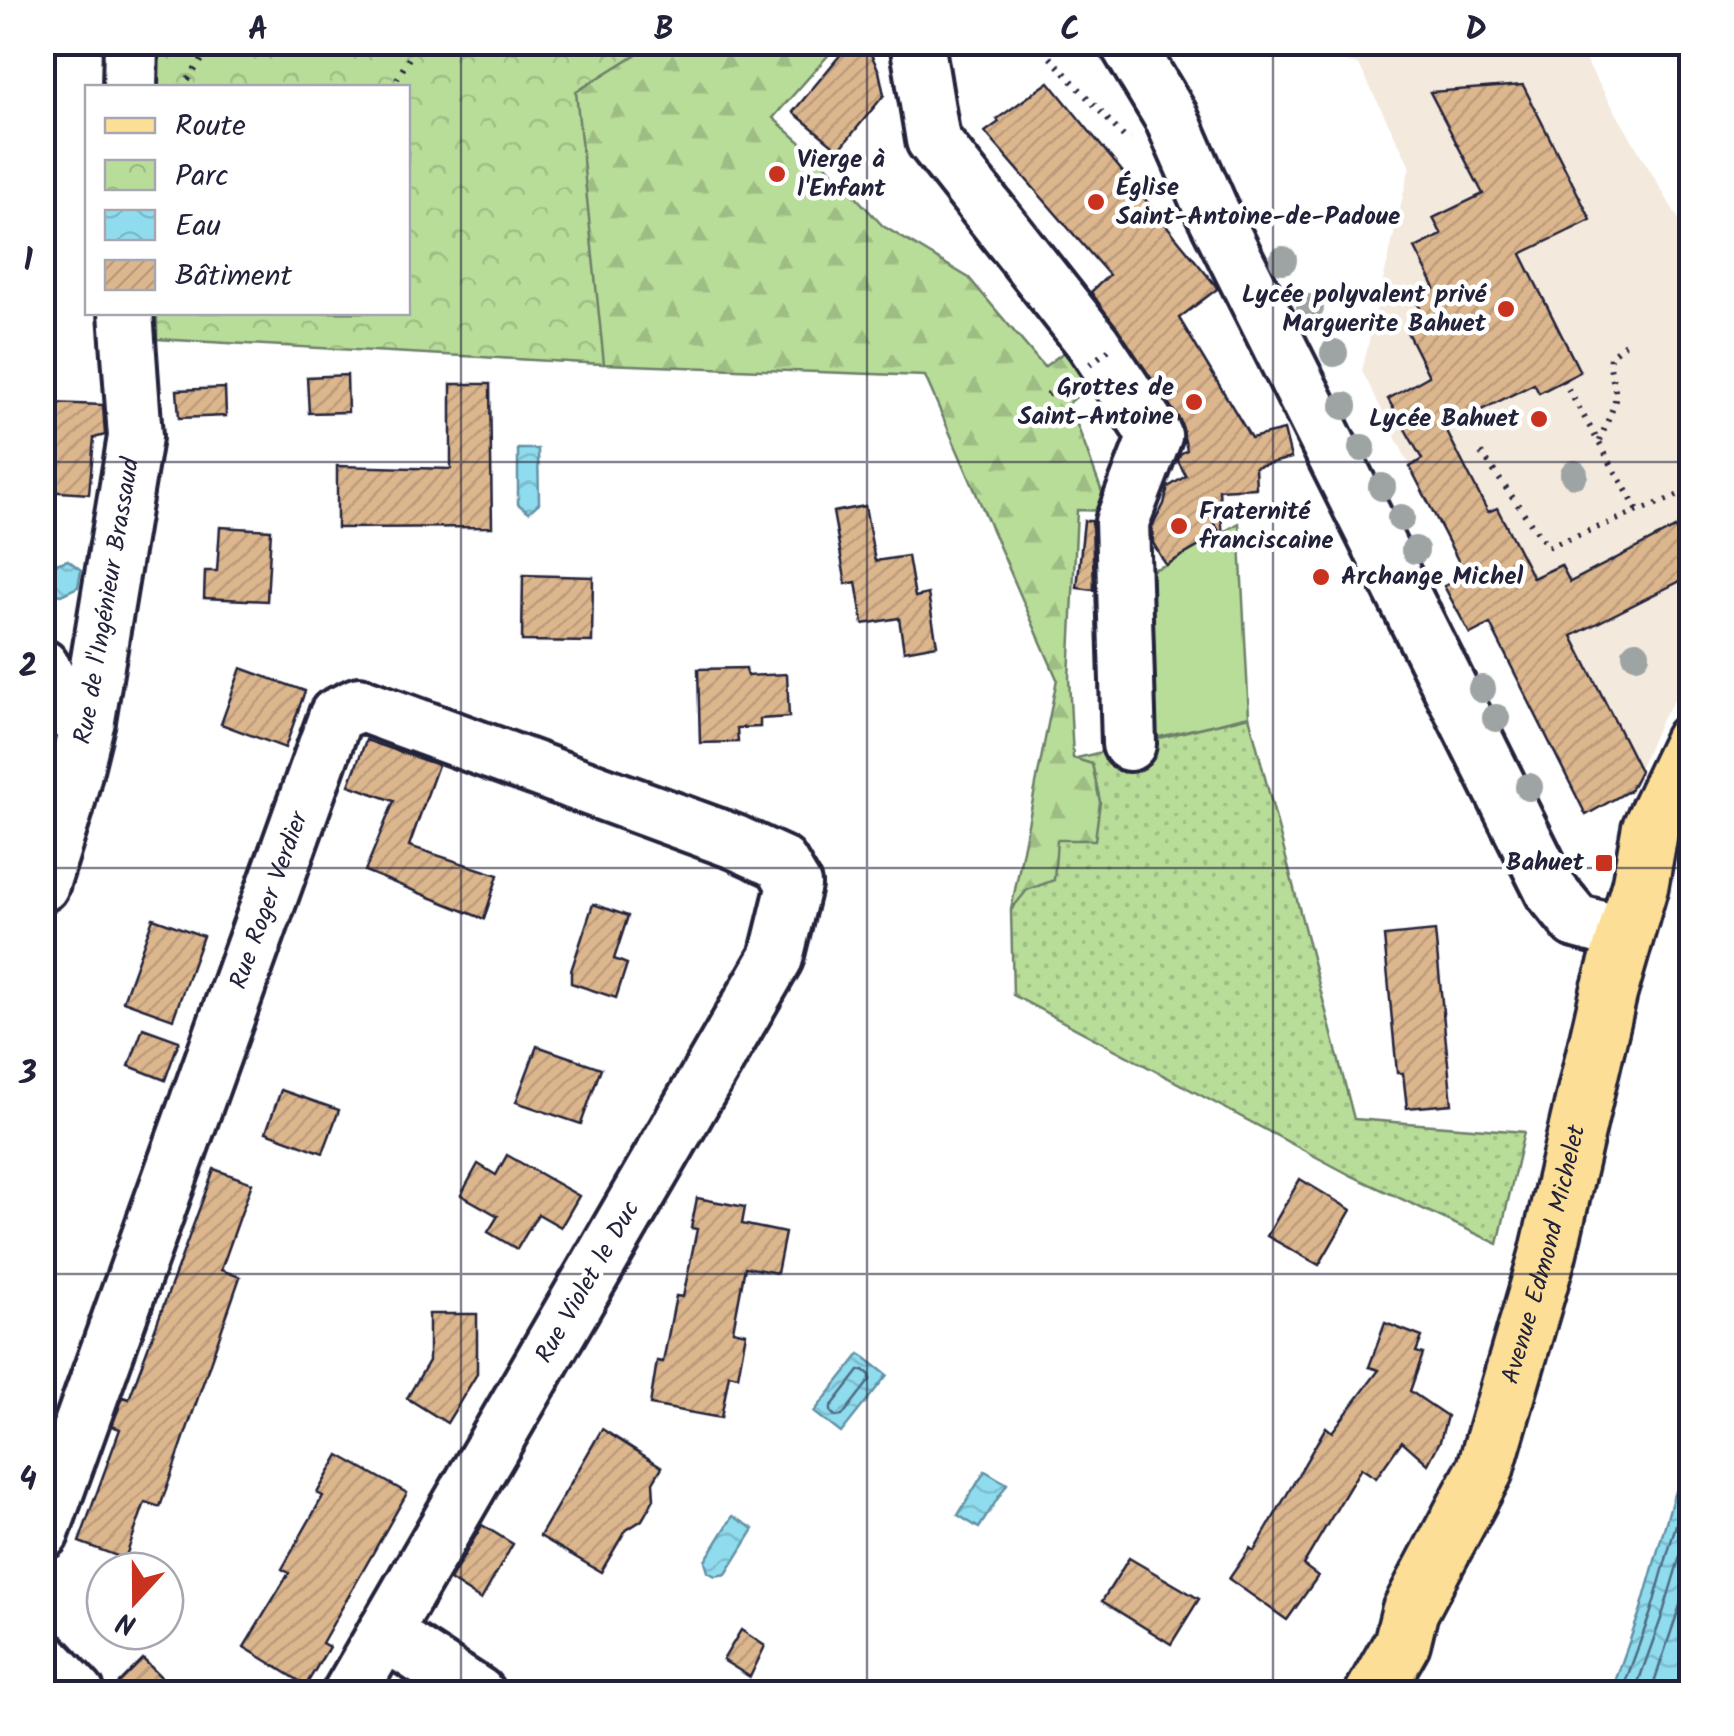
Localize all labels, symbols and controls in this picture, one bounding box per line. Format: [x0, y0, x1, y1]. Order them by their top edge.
text: A [248, 5, 268, 56]
text: B [654, 5, 674, 56]
text: C [1060, 5, 1080, 56]
text: D [1465, 5, 1487, 56]
legend [85, 85, 410, 315]
text: Route [175, 103, 246, 151]
place label: Vierge à l'Enfant [797, 140, 886, 209]
text: Parc [175, 153, 229, 201]
marker: Vierge à l'Enfant [766, 163, 788, 185]
place label: Église Saint-Antoine-de-Padoue [1116, 168, 1400, 237]
marker: Église Saint-Antoine-de-Padoue [1085, 191, 1107, 213]
text: Eau [175, 203, 221, 251]
text: 1 [23, 236, 33, 287]
text: Bâtiment [175, 253, 292, 301]
place label: Lycée polyvalent privé Marguerite Bahuet [1242, 275, 1488, 344]
marker: Lycée polyvalent privé Marguerite Bahuet [1495, 298, 1517, 320]
place label: Grottes de Saint-Antoine [1018, 368, 1174, 437]
marker: Grottes de Saint-Antoine [1183, 391, 1205, 413]
place label: Lycée Bahuet [1369, 399, 1520, 439]
marker: Lycée Bahuet [1528, 408, 1550, 430]
street label: Rue de l'Ingénieur Brassaud [63, 453, 151, 748]
place label: Fraternité franciscaine [1199, 492, 1333, 561]
marker: Fraternité franciscaine [1168, 515, 1190, 537]
place label: Archange Michel [1341, 557, 1523, 597]
marker: Archange Michel [1310, 566, 1332, 588]
text: 2 [19, 642, 37, 693]
street label: Rue Roger Verdier [219, 805, 320, 995]
place label: Bahuet [1506, 843, 1585, 883]
marker: Bahuet [1593, 852, 1615, 874]
text: 3 [18, 1049, 37, 1100]
street label: Avenue Edmond Michelet [1491, 1121, 1597, 1389]
street label: Rue Violet le Duc [525, 1193, 651, 1371]
text: 4 [19, 1455, 37, 1506]
north arrow [85, 1551, 185, 1651]
text: N [110, 1598, 143, 1646]

